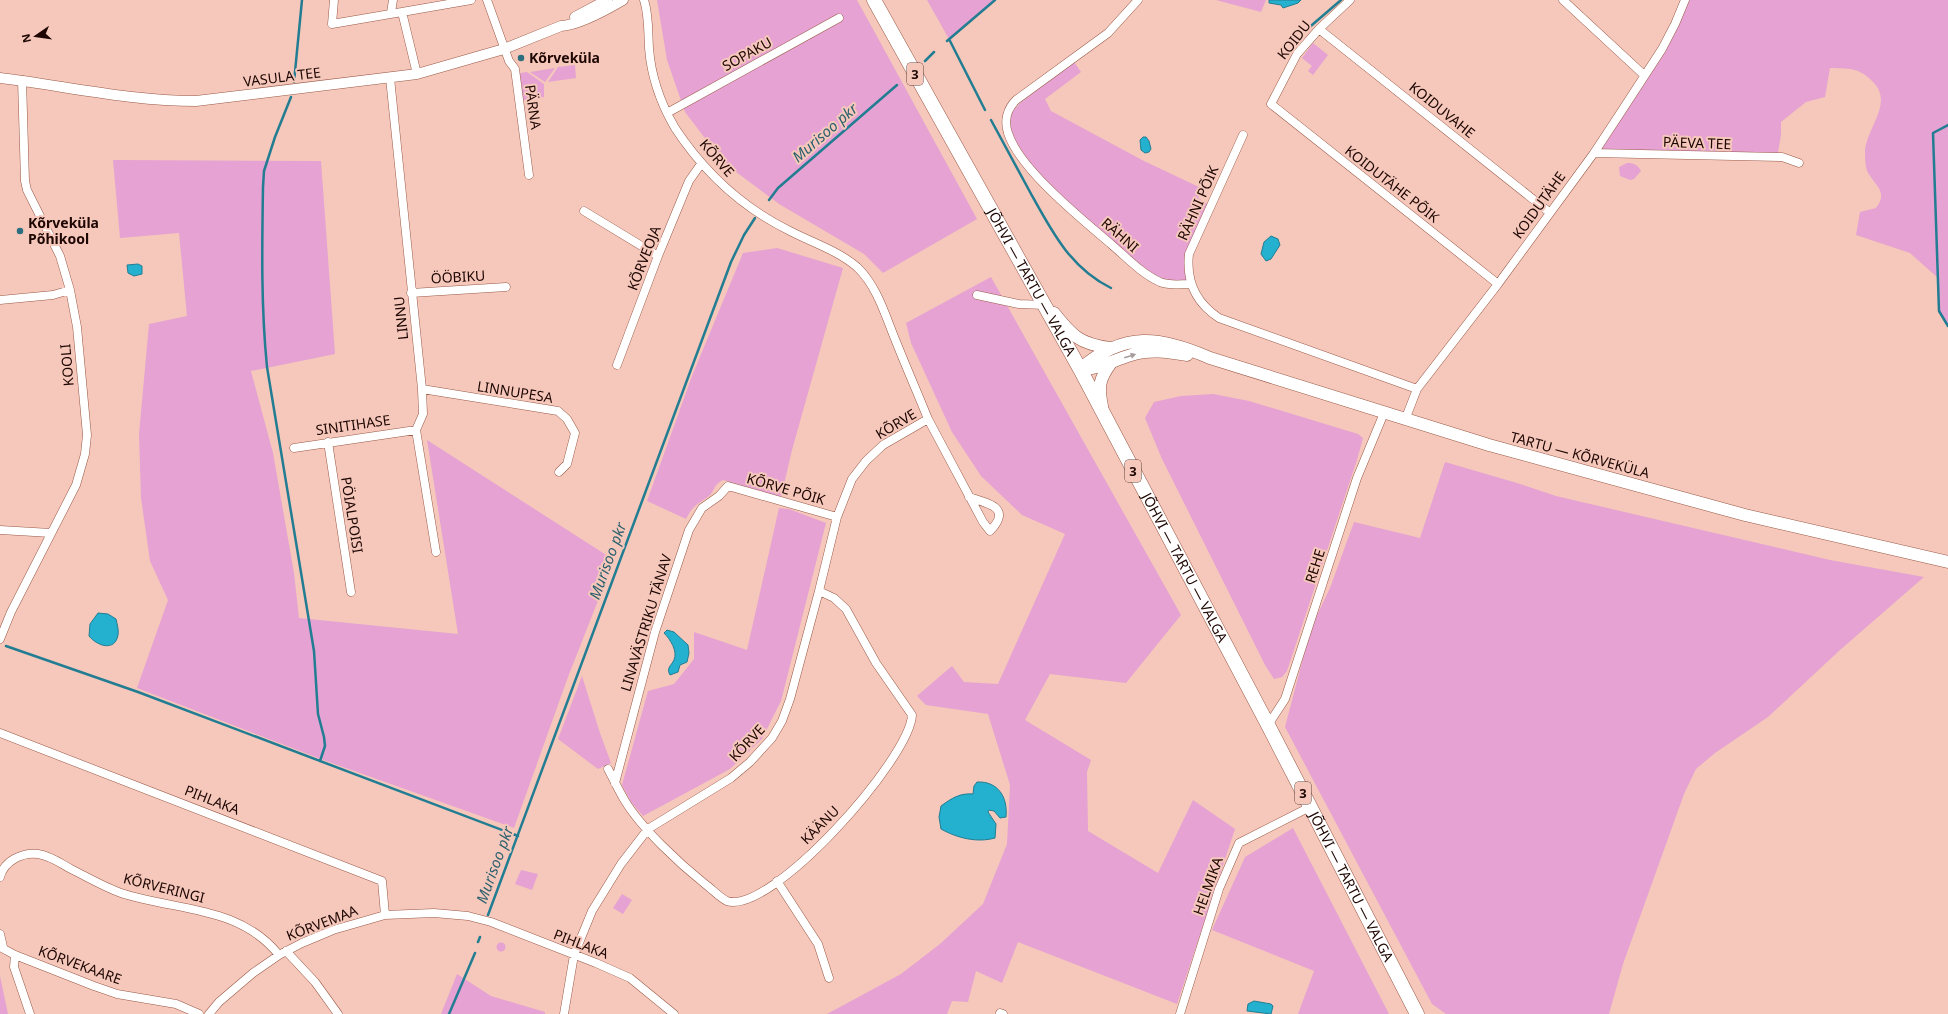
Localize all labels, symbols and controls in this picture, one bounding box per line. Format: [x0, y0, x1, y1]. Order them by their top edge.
north arrow [16, 16, 56, 56]
street label: KOIDU [1272, 16, 1315, 63]
text: N [17, 32, 34, 44]
street label: SOPAKU [718, 32, 775, 75]
place label: Kõrveküla [529, 48, 600, 67]
marker: Kõrveküla [516, 53, 526, 63]
street label: VASULA TEE [242, 62, 322, 91]
road number: 3 [907, 63, 923, 85]
street label: KOIDUVAHE [1405, 77, 1479, 142]
street label: PÄRNA [521, 83, 546, 131]
water label: Murisoo pkr [787, 98, 862, 166]
street label: PÄEVA TEE [1663, 132, 1731, 153]
street label: KÕRVE [696, 135, 739, 181]
street label: KOIDUTÄHE PÕIK [1341, 141, 1444, 227]
street label: RÄHNI PÕIK [1173, 162, 1223, 243]
street label: KOIDUTÄHE [1508, 167, 1569, 242]
street label: JÕHVI — TARTU — VALGA [982, 203, 1081, 359]
place label: Kõrveküla Põhikool [28, 213, 99, 248]
street label: RÄHNI [1098, 213, 1143, 256]
street label: KÕRVEOJA [622, 223, 665, 293]
marker: Kõrveküla Põhikool [15, 226, 25, 236]
street label: ÖÖBIKU [430, 266, 486, 287]
street label: LINNU [389, 295, 412, 341]
street label: KOOLI [55, 343, 78, 387]
one-way arrow [1125, 353, 1137, 359]
street label: LINNUPESA [476, 376, 554, 407]
street label: KÕRVE [872, 404, 920, 443]
street label: SINITIHASE [314, 410, 391, 439]
street label: TARTU — KÕRVEKÜLA [1509, 427, 1652, 482]
road number: 3 [1125, 460, 1141, 482]
street label: KÕRVE PÕIK [745, 468, 828, 509]
street label: PÖIALPOISI [337, 475, 368, 555]
street label: JÕHVI — TARTU — VALGA [1137, 487, 1233, 645]
water label: Murisoo pkr [584, 518, 631, 602]
street label: REHE [1300, 546, 1329, 585]
street label: LINAVÄSTRIKU TÄNAV [616, 551, 676, 694]
street label: KÕRVE [725, 720, 769, 765]
street label: PIHLAKA [182, 780, 242, 819]
road number: 3 [1295, 782, 1311, 804]
street label: KÄÄNU [796, 801, 843, 848]
street label: JÕHVI — TARTU — VALGA [1304, 806, 1398, 965]
water label: Murisoo pkr [471, 822, 518, 906]
street label: HELMIKA [1188, 854, 1227, 918]
street label: KÕRVERINGI [121, 868, 207, 907]
street label: KÕRVEMAA [283, 900, 360, 945]
street label: PIHLAKA [551, 924, 611, 963]
street label: KÕRVEKAARE [36, 941, 124, 988]

